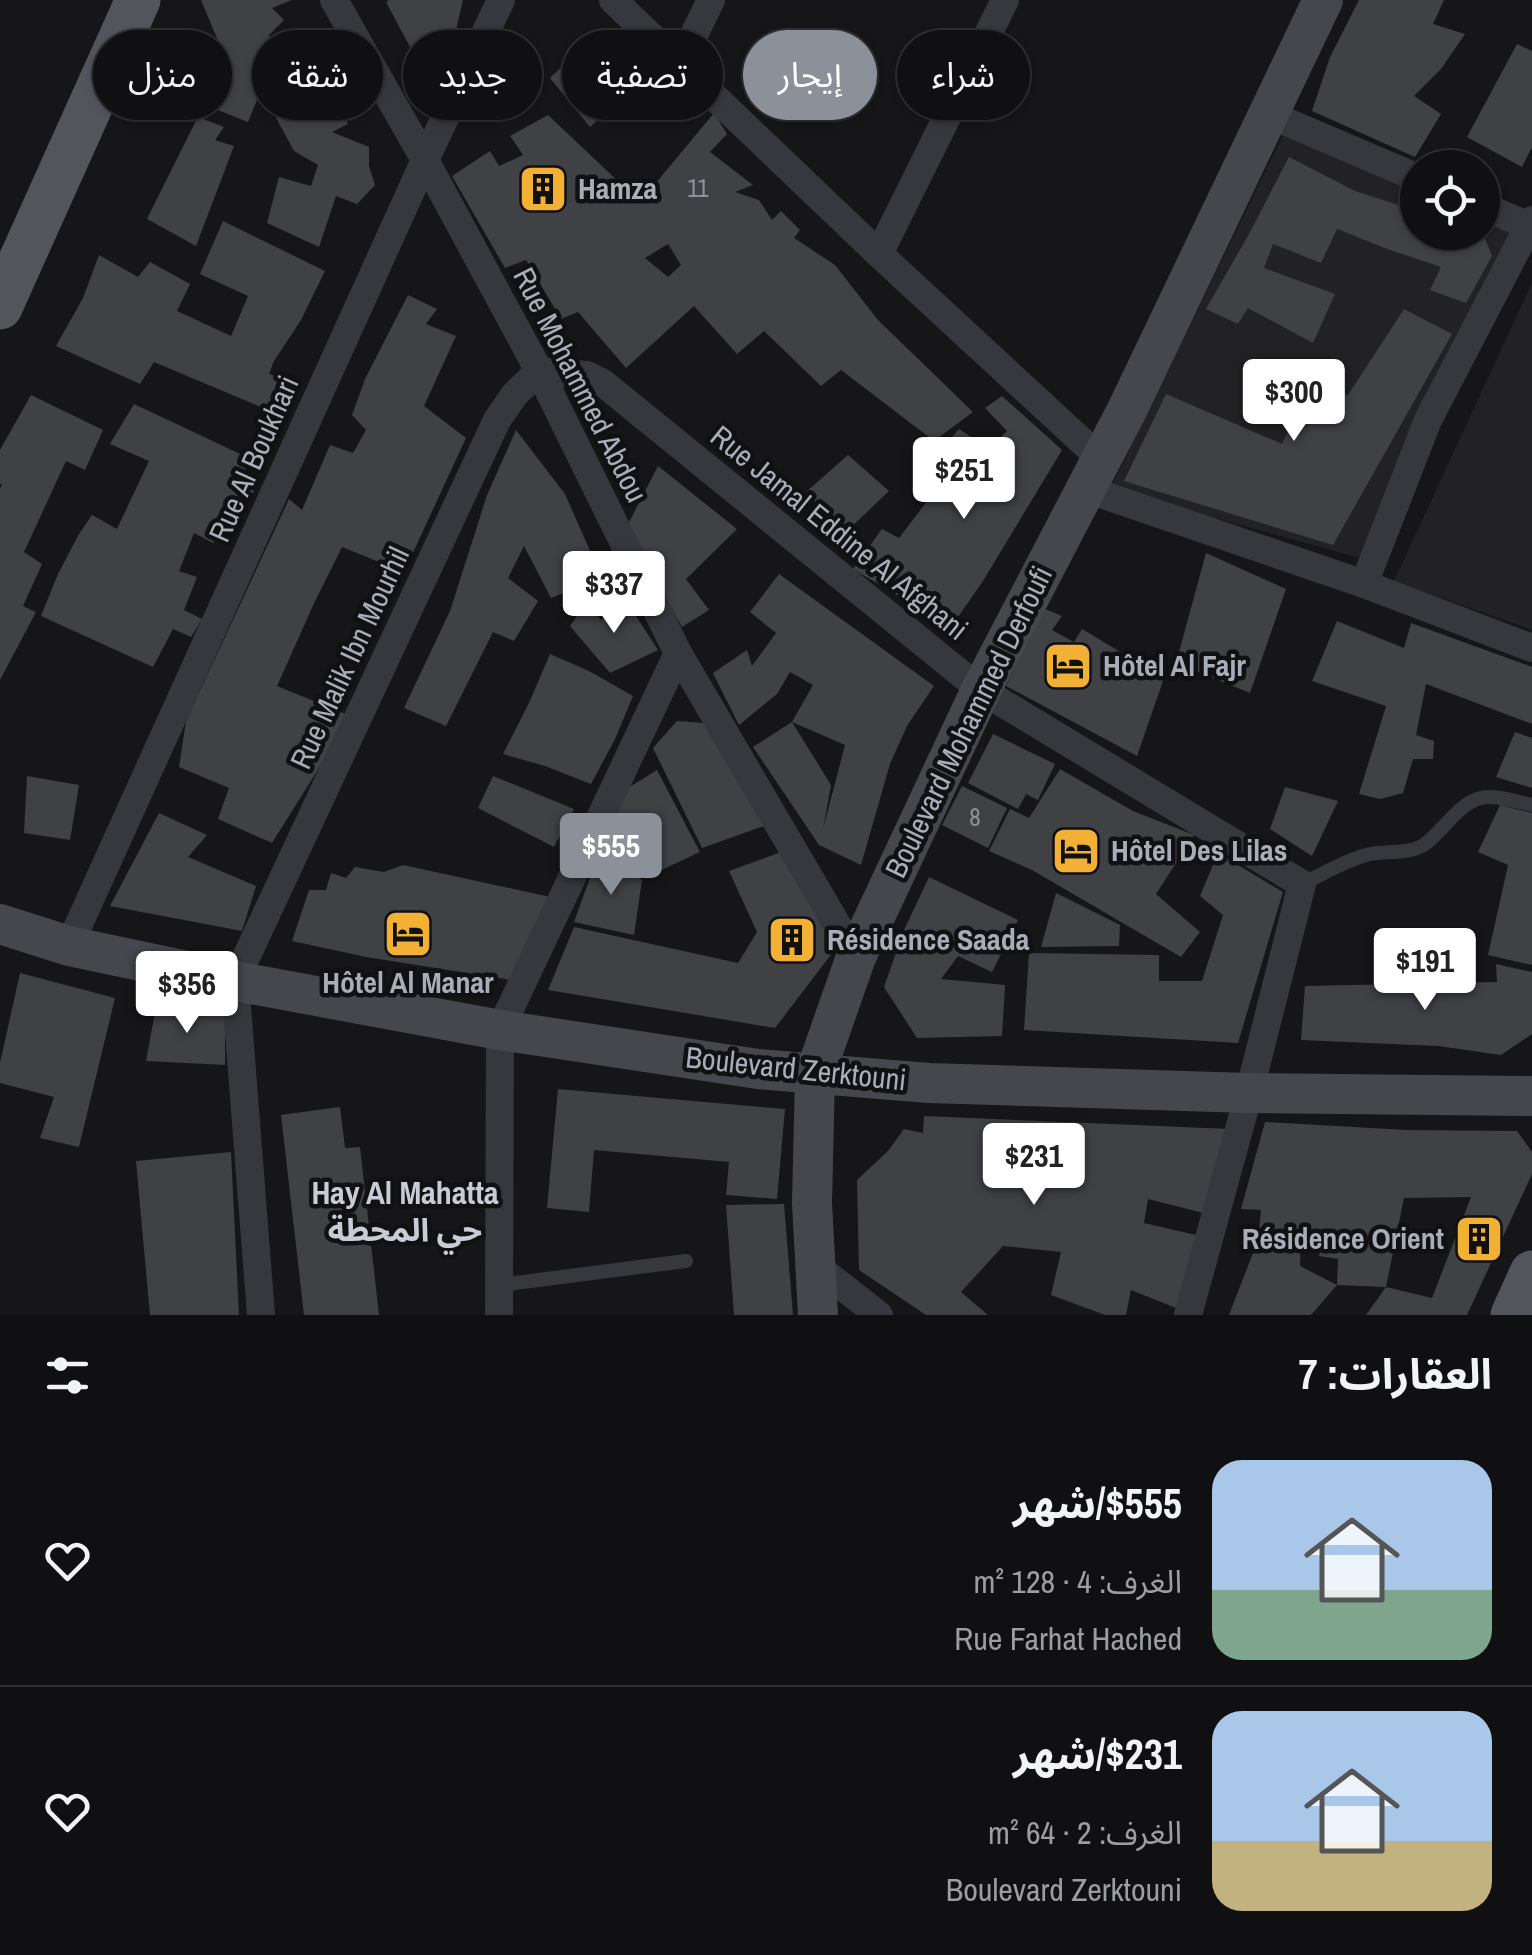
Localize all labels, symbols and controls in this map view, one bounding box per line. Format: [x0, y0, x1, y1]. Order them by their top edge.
chip: منزل [93, 30, 232, 120]
chip: شقة [252, 30, 383, 120]
chip: جديد [403, 30, 542, 120]
chip: تصفية [562, 30, 723, 120]
chip: إيجار [743, 30, 877, 120]
chip: شراء [897, 30, 1030, 120]
map controls [1400, 150, 1500, 250]
button: locate [1400, 150, 1500, 250]
building icon: Hamza [517, 163, 569, 215]
place label: Hamza [578, 168, 658, 208]
house number: 11 [687, 171, 709, 205]
street label: Rue Mohammed Abdou [504, 260, 657, 509]
pin: $300 [1235, 359, 1353, 444]
street label: Rue Al Boukhari [199, 369, 308, 548]
text: $300 [1265, 370, 1323, 413]
street label: Rue Jamal Eddine Al Afghani [703, 416, 977, 648]
pin: $251 [905, 437, 1023, 522]
text: $251 [935, 448, 993, 491]
street label: Rue Malik Ibn Mourhil [280, 540, 418, 775]
pin: $337 [555, 551, 673, 636]
street label: Boulevard Mohammed Derfoufi [875, 559, 1061, 884]
text: $337 [585, 562, 643, 605]
hotel icon: Hôtel Al Fajr [1042, 640, 1094, 692]
place label: Hôtel Al Fajr [1103, 645, 1246, 685]
house number: 8 [969, 800, 981, 834]
pin: $555 [552, 813, 670, 898]
text: $555 [582, 824, 640, 867]
hotel icon: Hôtel Des Lilas [1050, 825, 1102, 877]
place label: Hôtel Des Lilas [1111, 830, 1287, 870]
hotel icon: Hôtel Al Manar [382, 908, 434, 960]
building icon: Résidence Saada [766, 914, 818, 966]
place label: Résidence Saada [827, 919, 1030, 959]
pin: $191 [1366, 928, 1484, 1013]
text: $191 [1396, 939, 1454, 982]
pin: $356 [128, 951, 246, 1036]
text: $356 [158, 962, 216, 1005]
place label: Hôtel Al Manar [322, 962, 494, 1002]
street label: Boulevard Zerktouni [684, 1037, 908, 1099]
pin: $231 [975, 1123, 1093, 1208]
text: $231 [1005, 1134, 1063, 1177]
district label: Hay Al Mahatta حي المحطة [311, 1171, 499, 1255]
building icon: Résidence Orient [1453, 1213, 1505, 1265]
place label: Résidence Orient [1242, 1218, 1444, 1258]
text: العقارات: 7 [1299, 1346, 1492, 1402]
icon: filters [40, 1348, 95, 1403]
text: $555/شهر [1013, 1475, 1182, 1531]
icon: home [1292, 1500, 1412, 1620]
icon: heart [40, 1533, 95, 1588]
text: الغرف: 4 · 128 m² [973, 1560, 1182, 1603]
text: Rue Farhat Hached [954, 1617, 1182, 1660]
text: $231/شهر [1013, 1726, 1182, 1782]
icon: home [1292, 1751, 1412, 1871]
icon: heart [40, 1784, 95, 1839]
text: الغرف: 2 · 64 m² [988, 1811, 1182, 1854]
text: Boulevard Zerktouni [946, 1868, 1182, 1911]

